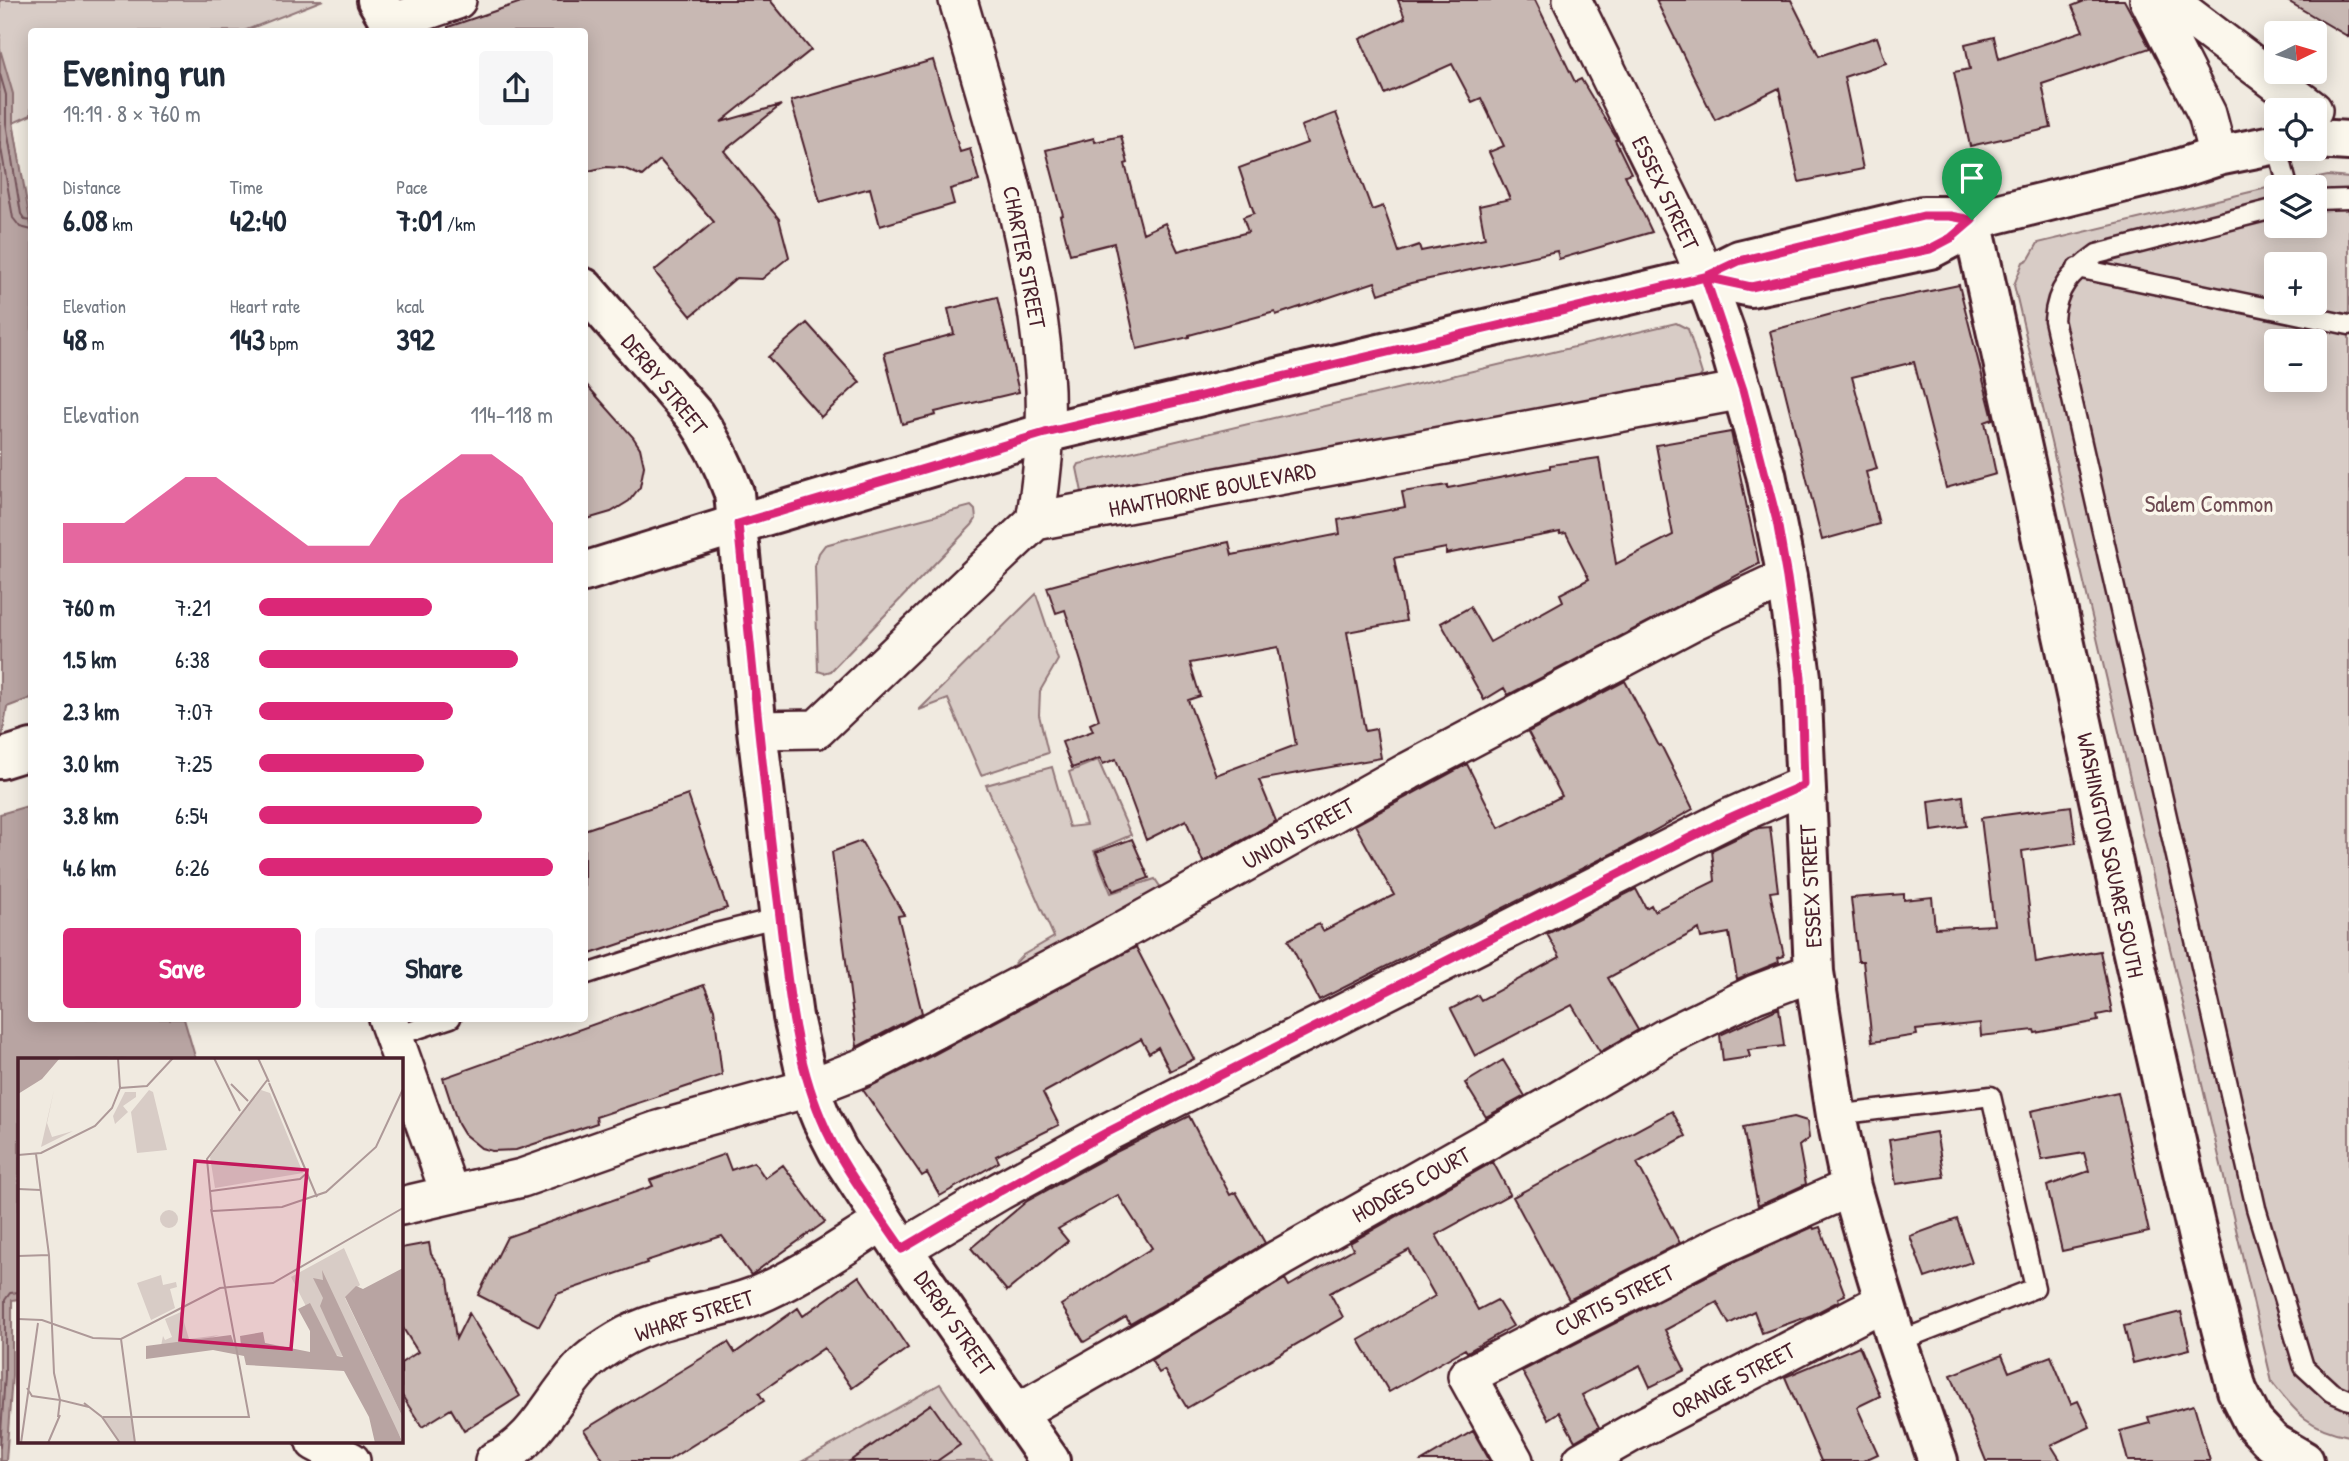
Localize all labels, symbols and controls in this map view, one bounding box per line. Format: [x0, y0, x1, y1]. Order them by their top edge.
north arrow [2264, 21, 2328, 84]
map controls [2264, 21, 2327, 392]
text: Evening run [63, 46, 226, 98]
button: share [479, 51, 553, 125]
text: 19:19 · 8 × 760 m [63, 98, 201, 129]
button: locate [2264, 98, 2327, 161]
street label: ESSEX STREET [1625, 131, 1707, 255]
pin [1942, 148, 2002, 220]
icon: arrive [1953, 159, 1991, 197]
text: Distance [63, 174, 121, 200]
text: Time [230, 174, 263, 200]
text: Pace [396, 174, 428, 200]
button: layers [2264, 175, 2327, 238]
street label: CHARTER STREET [996, 183, 1054, 331]
text: 6.08 [63, 200, 108, 240]
text: 42:40 [230, 200, 287, 240]
text: 7:01 [396, 200, 442, 240]
text: km [108, 211, 133, 237]
text: /km [442, 211, 476, 237]
button: + [2264, 252, 2327, 315]
text: Elevation [63, 293, 126, 319]
text: Heart rate [230, 293, 301, 319]
text: kcal [396, 293, 424, 319]
text: 48 [63, 319, 87, 359]
text: 143 [230, 319, 265, 359]
text: 392 [396, 319, 435, 359]
street label: DERBY STREET [615, 327, 715, 441]
button: − [2264, 329, 2327, 392]
text: m [87, 330, 105, 356]
text: bpm [265, 330, 299, 356]
text: Elevation [63, 399, 139, 430]
text: 114–118 m [470, 399, 553, 430]
street label: HAWTHORNE BOULEVARD [1106, 454, 1318, 524]
park label: Salem Common [2145, 488, 2273, 519]
text: 760 m [63, 592, 115, 623]
text: 7:21 [175, 592, 211, 623]
text: 1.5 km [63, 644, 116, 675]
text: 6:38 [175, 644, 210, 675]
text: 2.3 km [63, 696, 119, 727]
text: 7:07 [175, 696, 213, 727]
street label: WASHINGTON SQUARE SOUTH [2070, 730, 2152, 980]
text: 3.0 km [63, 748, 119, 779]
text: 7:25 [175, 748, 212, 779]
street label: UNION STREET [1236, 789, 1360, 876]
text: 3.8 km [63, 800, 119, 831]
text: 6:54 [175, 800, 208, 831]
street label: ESSEX STREET [1791, 823, 1829, 948]
text: 4.6 km [63, 852, 116, 883]
text: 6:26 [175, 852, 209, 883]
button: Save [63, 928, 301, 1008]
button: Share [315, 928, 553, 1008]
inset map [18, 1058, 402, 1444]
street label: HODGES COURT [1346, 1139, 1476, 1229]
street label: CURTIS STREET [1549, 1256, 1679, 1343]
street label: DERBY STREET [907, 1264, 1003, 1382]
street label: WHARF STREET [631, 1281, 758, 1349]
street label: ORANGE STREET [1666, 1334, 1801, 1426]

